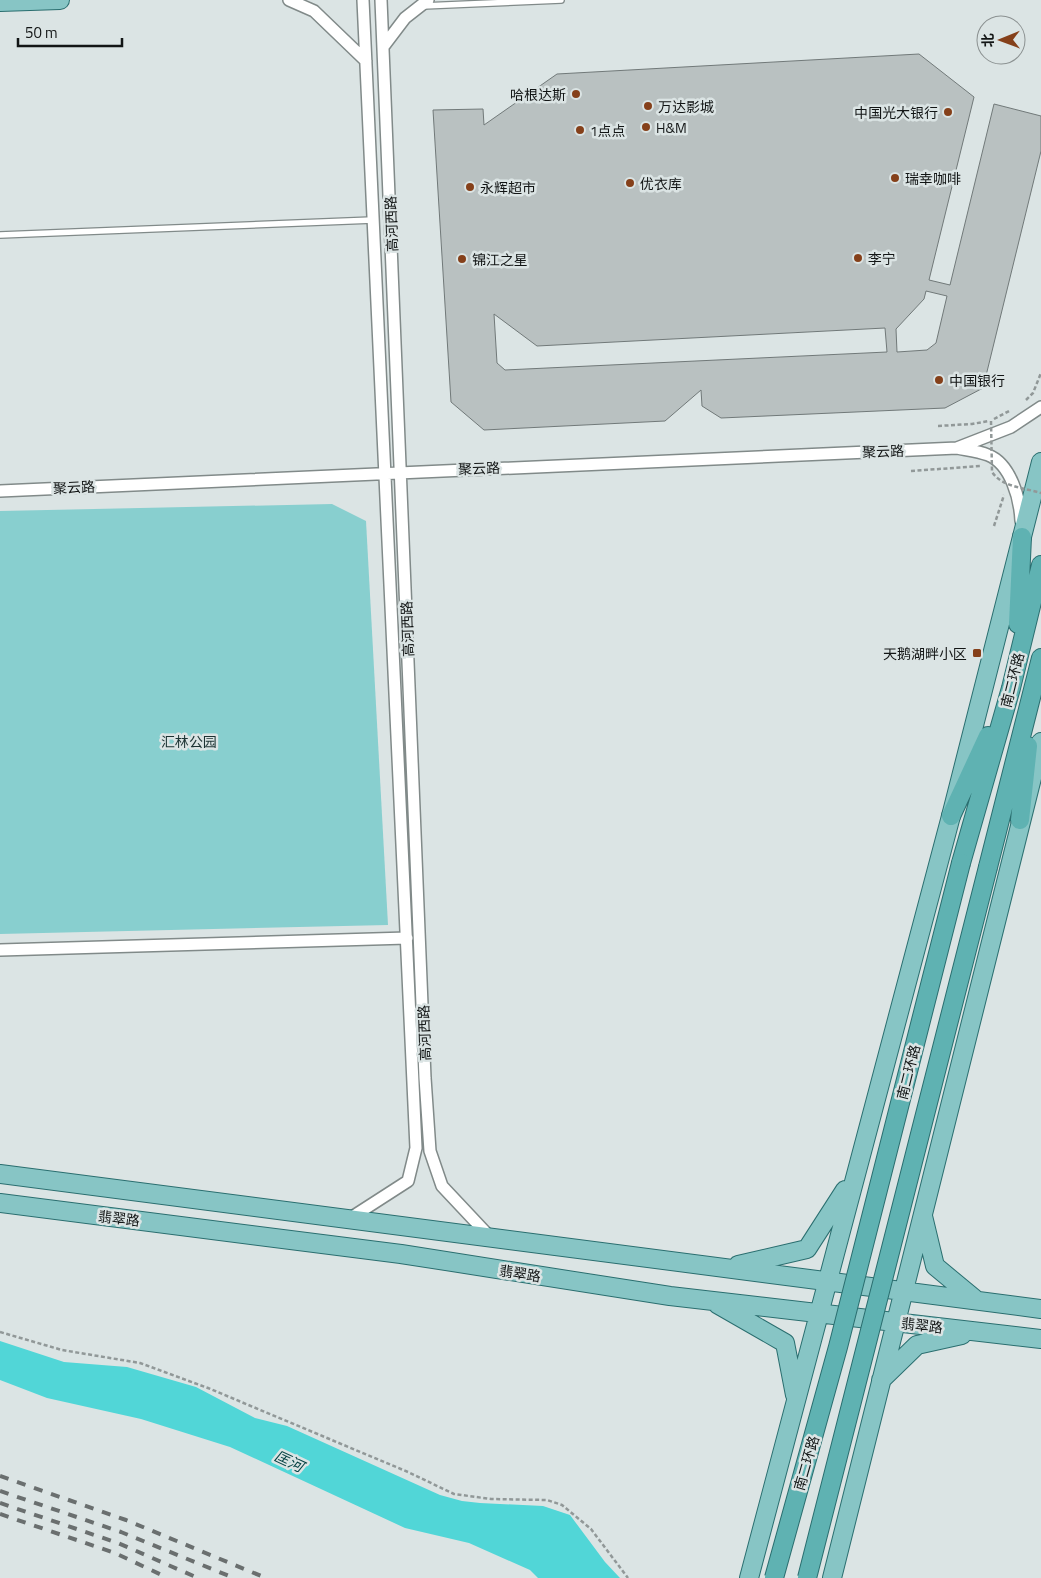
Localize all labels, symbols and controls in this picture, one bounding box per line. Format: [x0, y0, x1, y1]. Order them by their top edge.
scale bar [18, 15, 121, 47]
north arrow [976, 15, 1026, 65]
text: 50 m [25, 21, 58, 44]
text: 北 [977, 33, 998, 47]
place label: 哈根达斯 [510, 84, 566, 105]
marker: 哈根达斯 [570, 88, 582, 100]
place label: 万达影城 [658, 96, 714, 117]
marker: 万达影城 [642, 100, 654, 112]
place label: 中国光大银行 [854, 102, 938, 123]
marker: 中国光大银行 [942, 106, 954, 118]
place label: H&M [656, 117, 687, 138]
place label: 1点点 [590, 120, 626, 141]
marker: H&M [640, 121, 652, 133]
marker: 1点点 [574, 124, 586, 136]
place label: 瑞幸咖啡 [905, 168, 961, 189]
marker: 瑞幸咖啡 [889, 172, 901, 184]
place label: 优衣库 [640, 173, 682, 194]
place label: 永辉超市 [480, 177, 536, 198]
marker: 优衣库 [624, 177, 636, 189]
marker: 永辉超市 [464, 181, 476, 193]
street label: 高河西路 [380, 196, 402, 252]
place label: 李宁 [868, 248, 896, 269]
place label: 锦江之星 [472, 249, 528, 270]
marker: 李宁 [852, 252, 864, 264]
marker: 锦江之星 [456, 253, 468, 265]
place label: 中国银行 [949, 370, 1005, 391]
marker: 中国银行 [933, 374, 945, 386]
street label: 聚云路 [862, 440, 904, 462]
street label: 聚云路 [458, 457, 500, 479]
street label: 聚云路 [52, 475, 96, 499]
street label: 高河西路 [396, 601, 418, 657]
place label: 天鹅湖畔小区 [883, 643, 967, 664]
marker: 天鹅湖畔小区 [971, 647, 983, 659]
street label: 南二环路 [995, 650, 1029, 710]
park label: 汇林公园 [161, 731, 217, 752]
street label: 高河西路 [413, 1005, 435, 1061]
street label: 南二环路 [891, 1042, 925, 1102]
street label: 翡翠路 [97, 1205, 141, 1231]
street label: 翡翠路 [498, 1259, 542, 1287]
street label: 翡翠路 [900, 1312, 944, 1338]
street label: 南二环路 [788, 1433, 824, 1493]
water label: 匡河 [271, 1444, 310, 1479]

